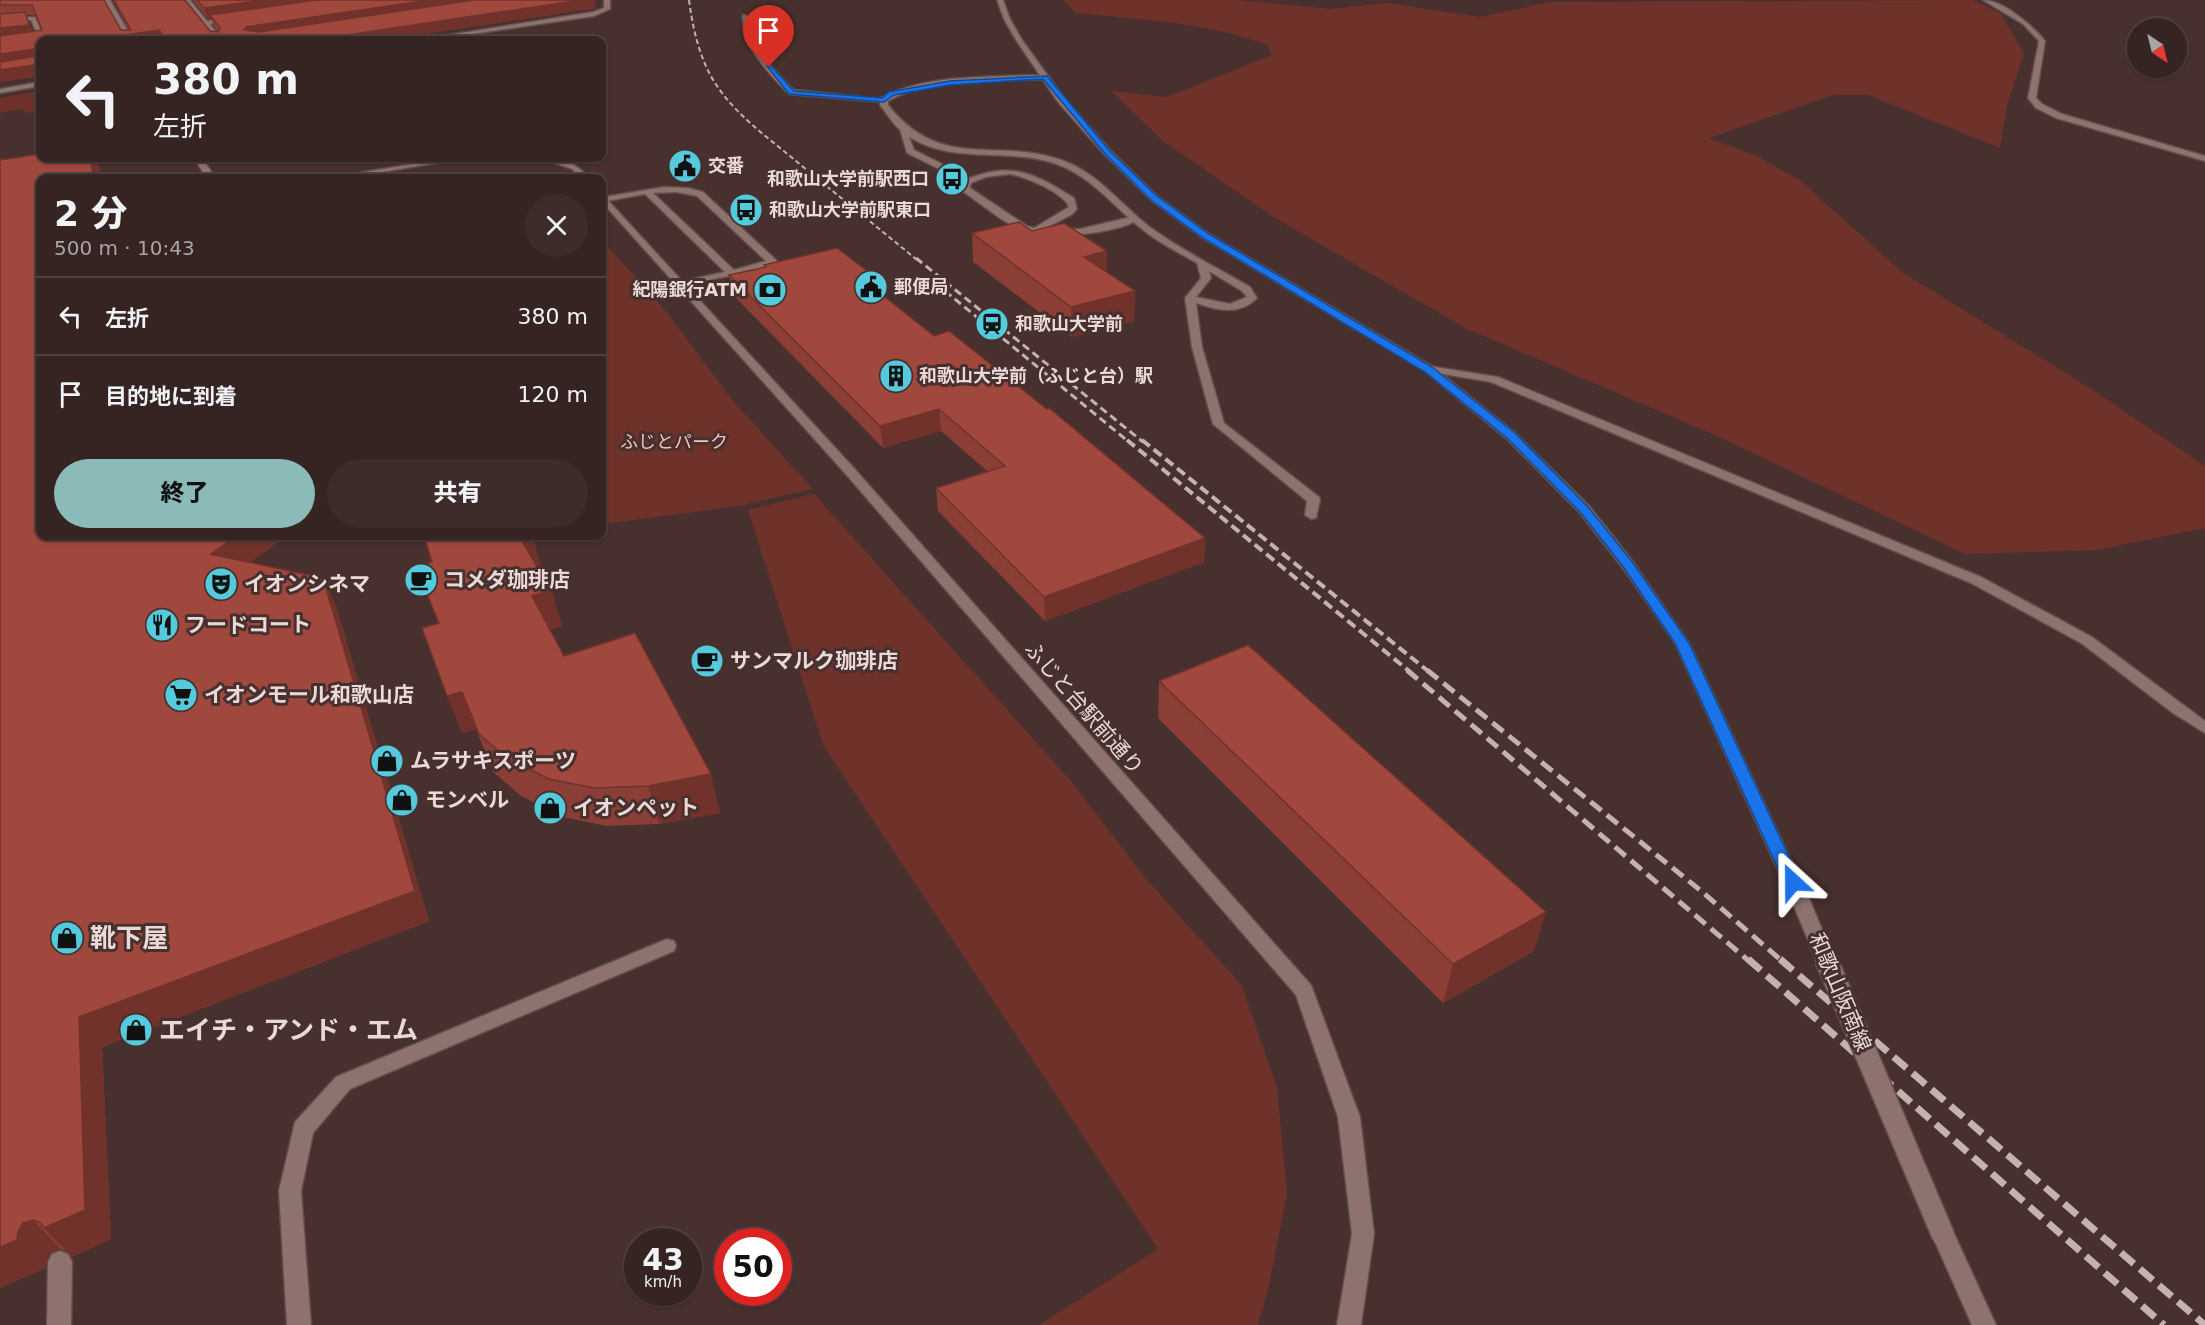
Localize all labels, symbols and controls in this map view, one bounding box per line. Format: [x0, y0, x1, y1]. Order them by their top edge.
pin [743, 5, 794, 67]
icon: arrive [752, 14, 785, 47]
north arrow [2127, 18, 2187, 78]
map controls [2127, 18, 2187, 78]
text: 380 m [153, 55, 299, 104]
icon: left [54, 60, 132, 138]
text: 左折 [153, 111, 207, 142]
public building icon: 交番 [667, 148, 703, 184]
place label: 交番 [708, 155, 744, 176]
bus stop icon: 和歌山大学前駅西口 [934, 161, 970, 197]
place label: 和歌山大学前駅西口 [767, 168, 929, 189]
bus stop icon: 和歌山大学前駅東口 [728, 192, 764, 228]
text: 2 分 [54, 193, 128, 234]
button: close [525, 194, 588, 257]
place label: 和歌山大学前駅東口 [769, 199, 931, 220]
text: 500 m · 10:43 [54, 236, 195, 260]
public building icon: 郵便局 [853, 269, 889, 305]
bank icon: 紀陽銀行ATM [752, 272, 788, 308]
place label: 郵便局 [894, 276, 948, 297]
place label: 紀陽銀行ATM [632, 279, 747, 300]
icon: left [54, 300, 87, 333]
text: 380 m [518, 304, 588, 329]
text: 左折 [105, 306, 149, 331]
station icon: 和歌山大学前 [974, 306, 1010, 342]
place label: 和歌山大学前 [1015, 313, 1123, 334]
building icon: 和歌山大学前（ふじと台）駅 [878, 358, 914, 394]
place label: 和歌山大学前（ふじと台）駅 [919, 365, 1153, 386]
icon: arrive [54, 378, 87, 411]
text: 120 m [518, 382, 588, 407]
text: 目的地に到着 [105, 384, 237, 409]
park label: ふじとパーク [620, 431, 728, 452]
button: 終了 [54, 459, 315, 528]
button: 共有 [327, 459, 588, 528]
cafe icon: コメダ珈琲店 [403, 562, 439, 598]
theatre icon: イオンシネマ [203, 566, 239, 602]
place label: コメダ珈琲店 [444, 568, 570, 592]
place label: イオンシネマ [244, 572, 370, 596]
restaurant icon: フードコート [144, 607, 180, 643]
place label: フードコート [185, 613, 311, 637]
street label: ふじと台駅前通り [1020, 637, 1148, 779]
cafe icon: サンマルク珈琲店 [689, 643, 725, 679]
place label: サンマルク珈琲店 [730, 649, 898, 673]
supermarket icon: イオンモール和歌山店 [163, 677, 199, 713]
place label: イオンモール和歌山店 [204, 683, 414, 707]
shop icon: ムラサキスポーツ [369, 743, 405, 779]
place label: ムラサキスポーツ [410, 749, 576, 773]
shop icon: モンベル [384, 782, 420, 818]
place label: モンベル [425, 788, 509, 812]
shop icon: イオンペット [532, 790, 568, 826]
place label: イオンペット [573, 796, 699, 820]
position arrow [1761, 850, 1825, 914]
shop icon: 靴下屋 [49, 920, 85, 956]
place label: 靴下屋 [90, 923, 168, 953]
street label: 和歌山阪南線 [1804, 929, 1876, 1055]
shop icon: エイチ・アンド・エム [118, 1012, 154, 1048]
place label: エイチ・アンド・エム [159, 1015, 418, 1045]
speed limit sign: 50 [714, 1228, 792, 1306]
text: 43 [642, 1242, 684, 1277]
text: km/h [644, 1273, 682, 1291]

